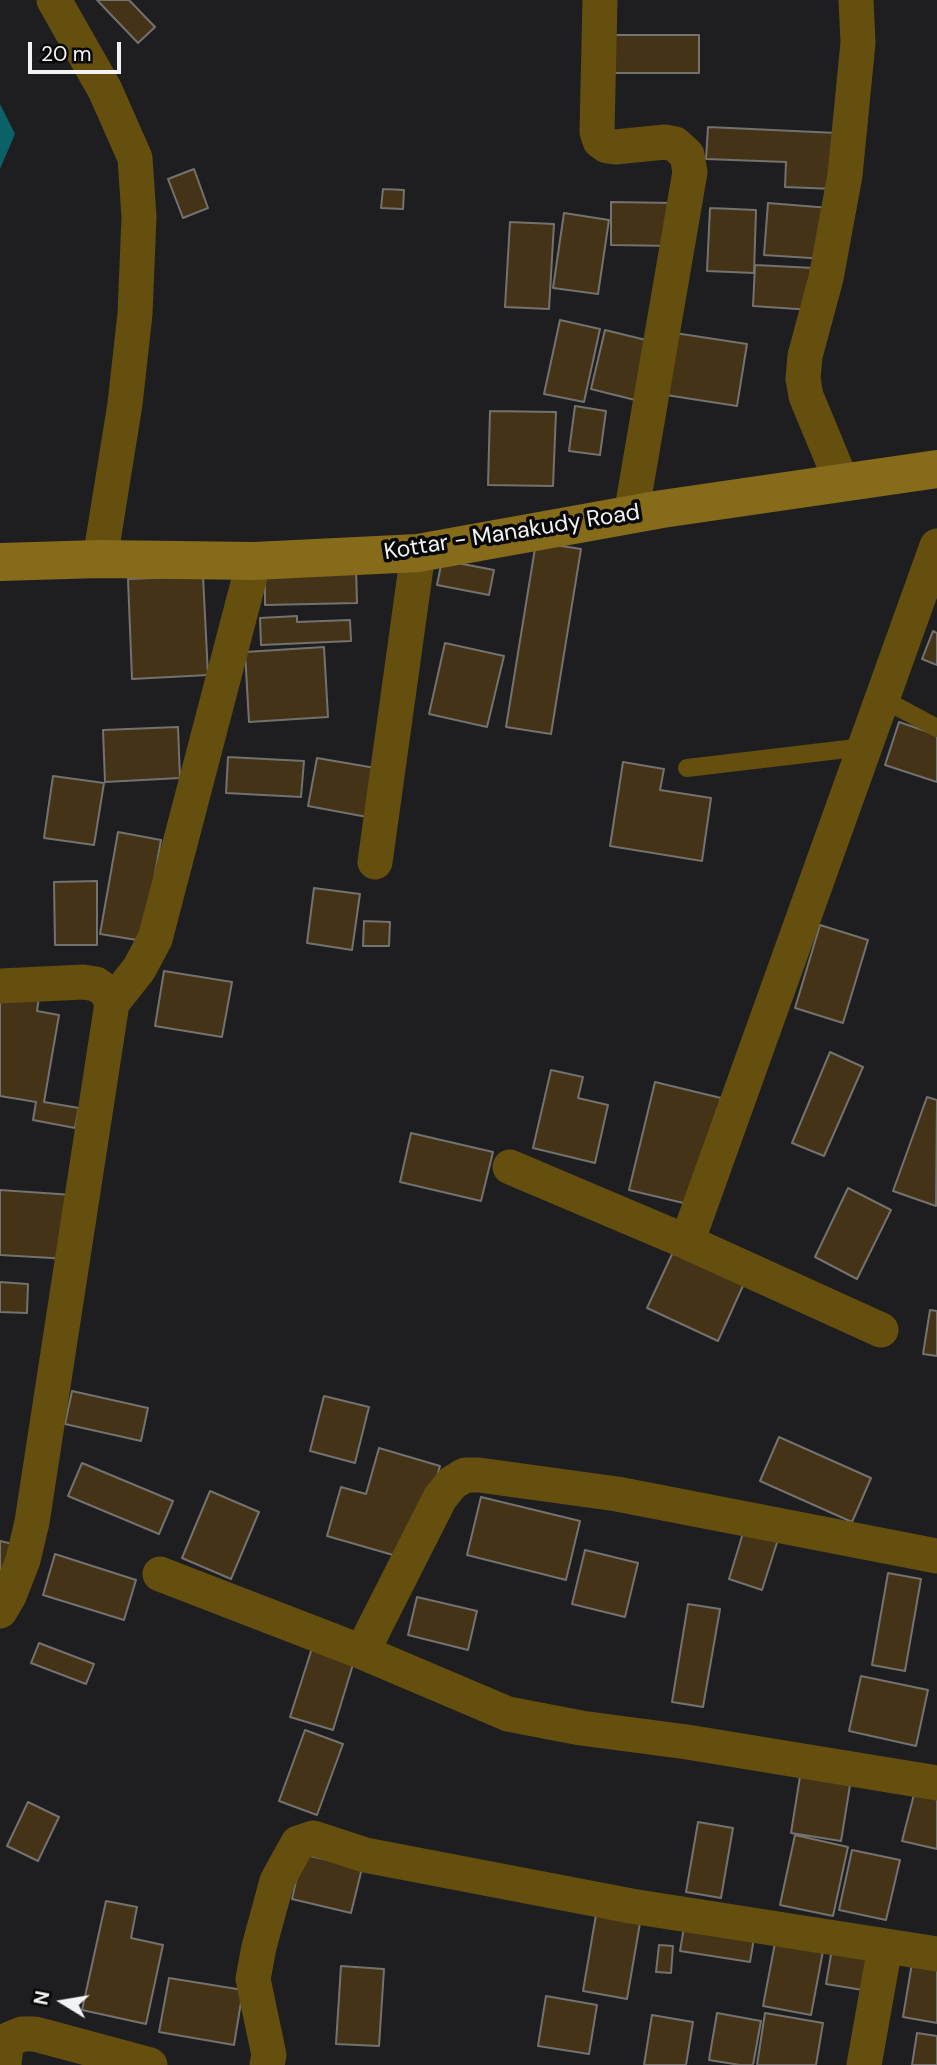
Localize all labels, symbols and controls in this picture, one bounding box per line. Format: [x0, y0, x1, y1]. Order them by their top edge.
scale bar [32, 28, 124, 72]
text: 20 m [41, 40, 92, 68]
street label: Kottar - Manakudy Road [382, 499, 642, 567]
north arrow [28, 1967, 98, 2037]
text: N [28, 1989, 55, 2007]

